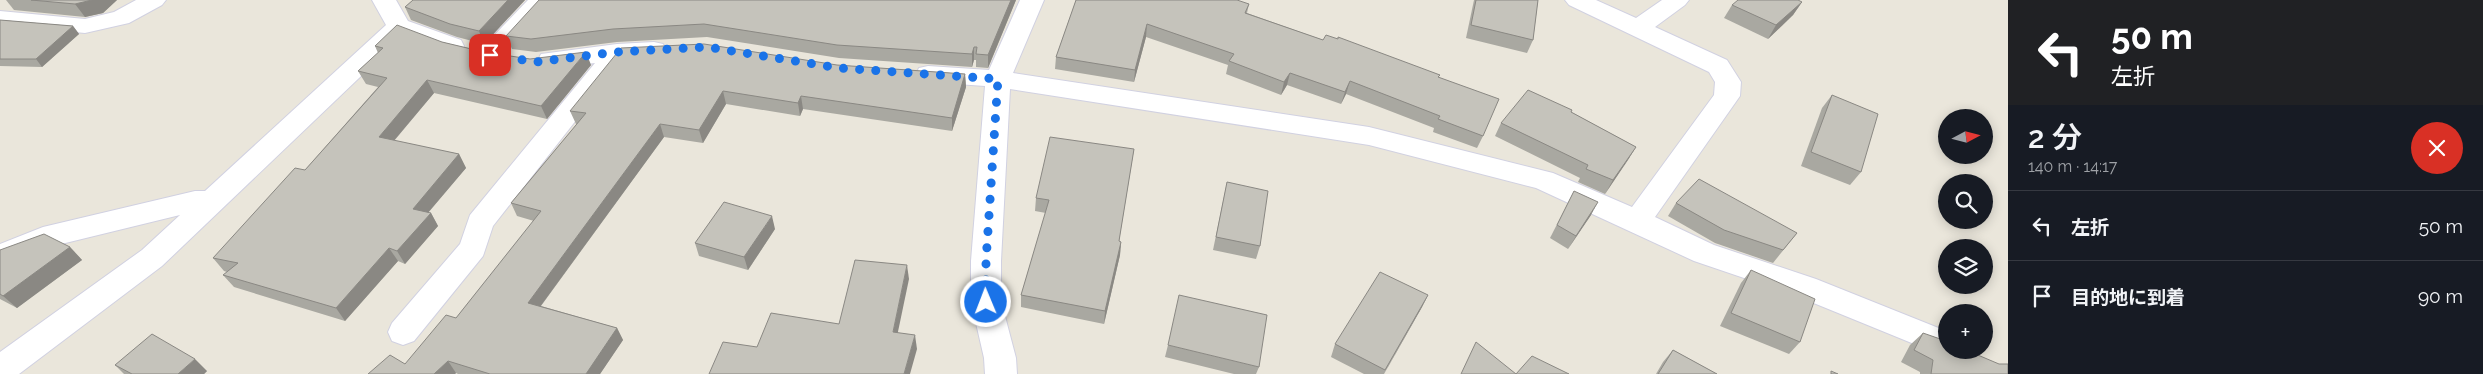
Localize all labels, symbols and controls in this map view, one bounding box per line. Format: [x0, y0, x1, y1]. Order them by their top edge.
text: 50 m [2111, 16, 2193, 57]
icon: left [2028, 20, 2093, 85]
pin [469, 34, 511, 76]
icon: arrive [476, 41, 504, 69]
text: 左折 [2111, 63, 2155, 89]
north arrow [1938, 109, 1992, 164]
map controls [1938, 109, 1993, 359]
text: 2 分 [2028, 120, 2082, 155]
button: close [2411, 122, 2463, 174]
text: 140 m · 14:17 [2028, 157, 2117, 176]
button: search [1938, 174, 1993, 229]
icon: left [2028, 212, 2056, 240]
text: 50 m [2419, 215, 2463, 237]
text: 左折 [2071, 216, 2109, 238]
button: layers [1938, 239, 1993, 294]
position arrow [959, 275, 1011, 327]
icon: arrive [2028, 282, 2056, 310]
text: 90 m [2418, 285, 2463, 307]
text: 目的地に到着 [2071, 286, 2185, 308]
button: + [1938, 304, 1993, 359]

